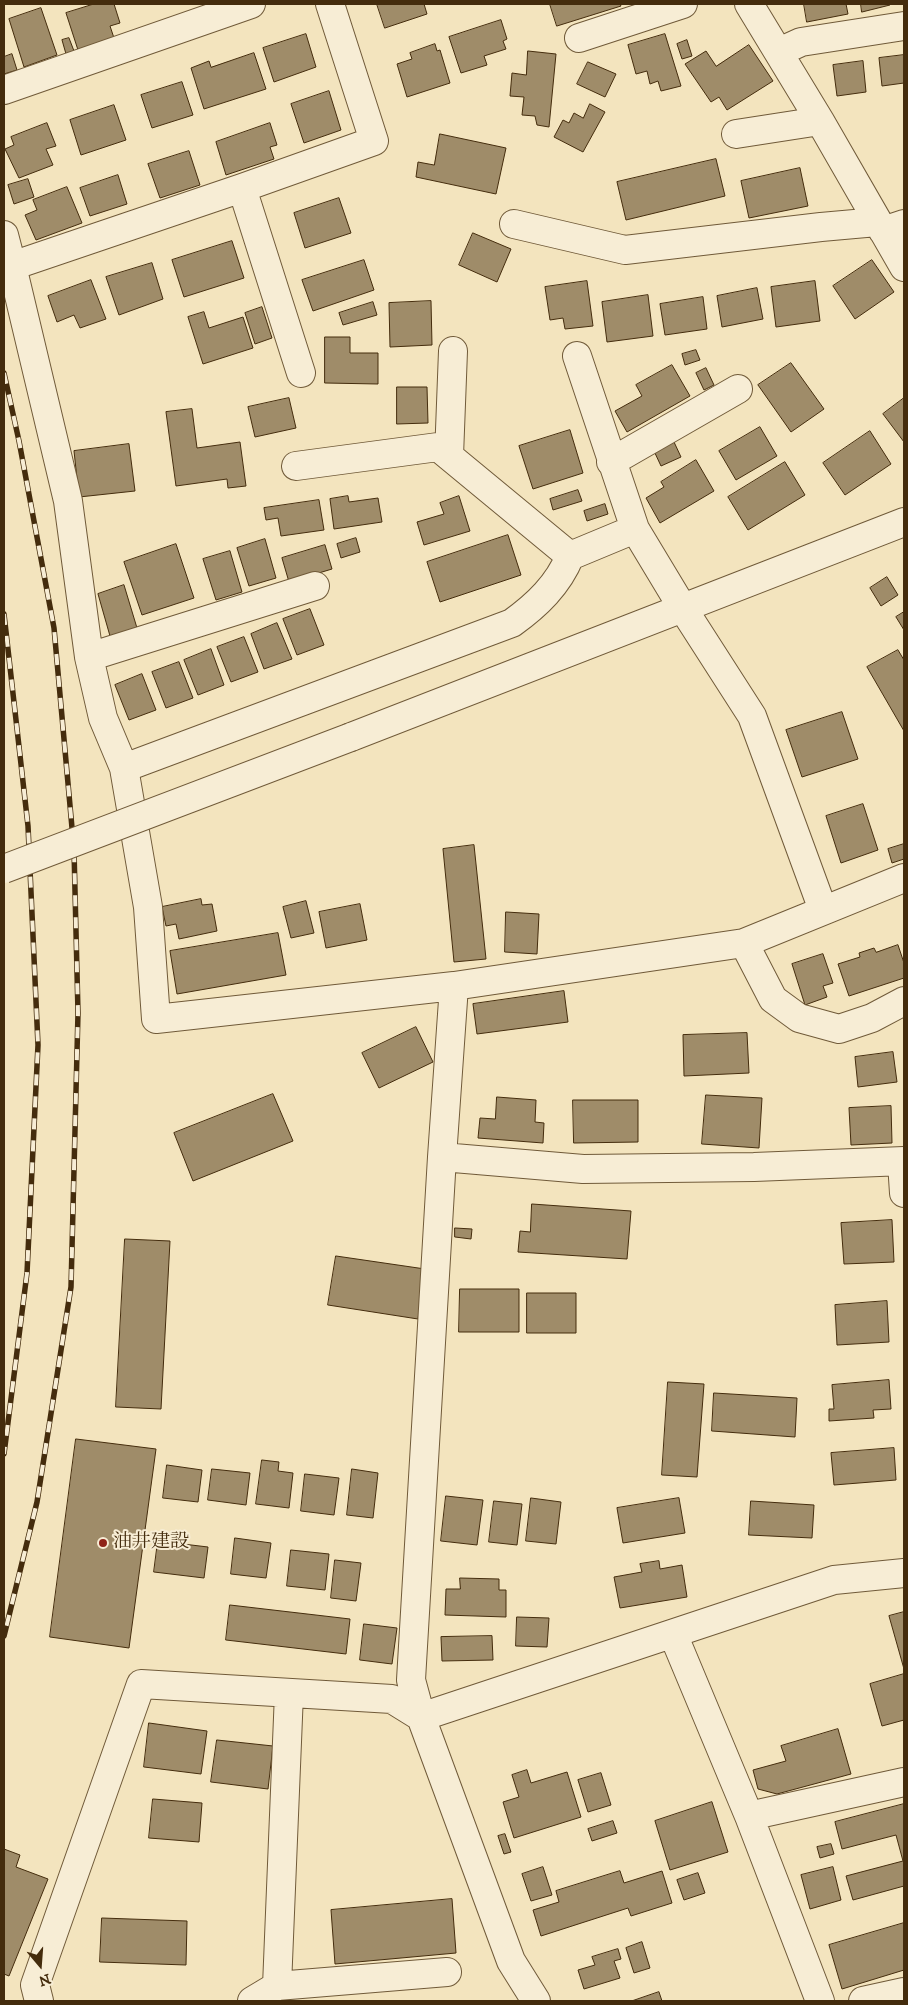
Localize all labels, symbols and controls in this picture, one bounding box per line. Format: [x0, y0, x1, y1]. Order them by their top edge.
place label: 油井建設 [113, 1532, 189, 1554]
marker: 油井建設 [97, 1537, 109, 1549]
north arrow [15, 1940, 65, 1990]
text: N [36, 1969, 53, 1990]

